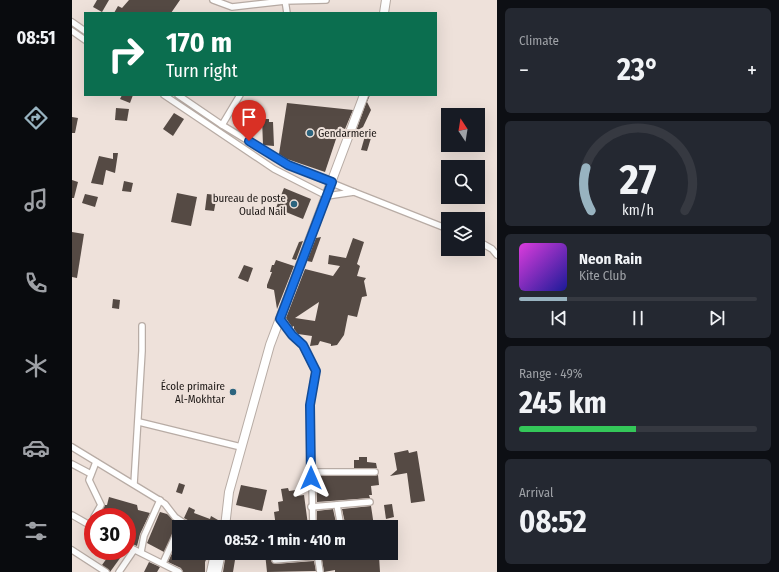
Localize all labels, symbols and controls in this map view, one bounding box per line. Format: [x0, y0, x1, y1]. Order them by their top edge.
text: 170 m [166, 26, 232, 59]
text: 08:51 [16, 27, 56, 49]
icon: right [100, 28, 152, 80]
text: Climate [519, 33, 559, 48]
text: 23° [617, 52, 659, 88]
text: − [519, 57, 529, 84]
text: + [747, 57, 757, 84]
text: Turn right [166, 60, 238, 82]
pin [232, 100, 266, 141]
icon: directions [22, 104, 50, 132]
icon: arrive [238, 106, 260, 128]
north arrow [441, 108, 485, 152]
map controls [441, 108, 485, 256]
place label: Gendarmerie [318, 127, 377, 140]
marker: Gendarmerie [305, 128, 315, 138]
text: 27 [619, 155, 657, 205]
button: search [441, 160, 485, 204]
icon: music [22, 186, 50, 214]
place label: bureau de poste Oulad Nail [213, 192, 286, 218]
marker: bureau de poste Oulad Nail [289, 199, 299, 209]
text: km/h [622, 202, 654, 219]
button: layers [441, 212, 485, 256]
text: Neon Rain [579, 250, 642, 268]
text: Kite Club [579, 268, 626, 283]
icon: phone [22, 269, 50, 297]
icon: previous [548, 307, 570, 329]
icon: pause [627, 307, 649, 329]
icon: next [706, 307, 728, 329]
icon: climate [22, 352, 50, 380]
text: Range · 49% [519, 366, 582, 381]
place label: École primaire Al-Mokhtar [161, 379, 225, 406]
text: 245 km [519, 385, 607, 421]
marker: École primaire Al-Mokhtar [228, 387, 238, 397]
icon: car [22, 434, 50, 462]
position arrow [290, 457, 332, 499]
text: Arrival [519, 485, 553, 500]
text: 08:52 [519, 504, 587, 540]
speed limit sign: 30 [84, 508, 136, 560]
icon: filters [22, 517, 50, 545]
text: 08:52 · 1 min · 410 m [224, 531, 346, 549]

